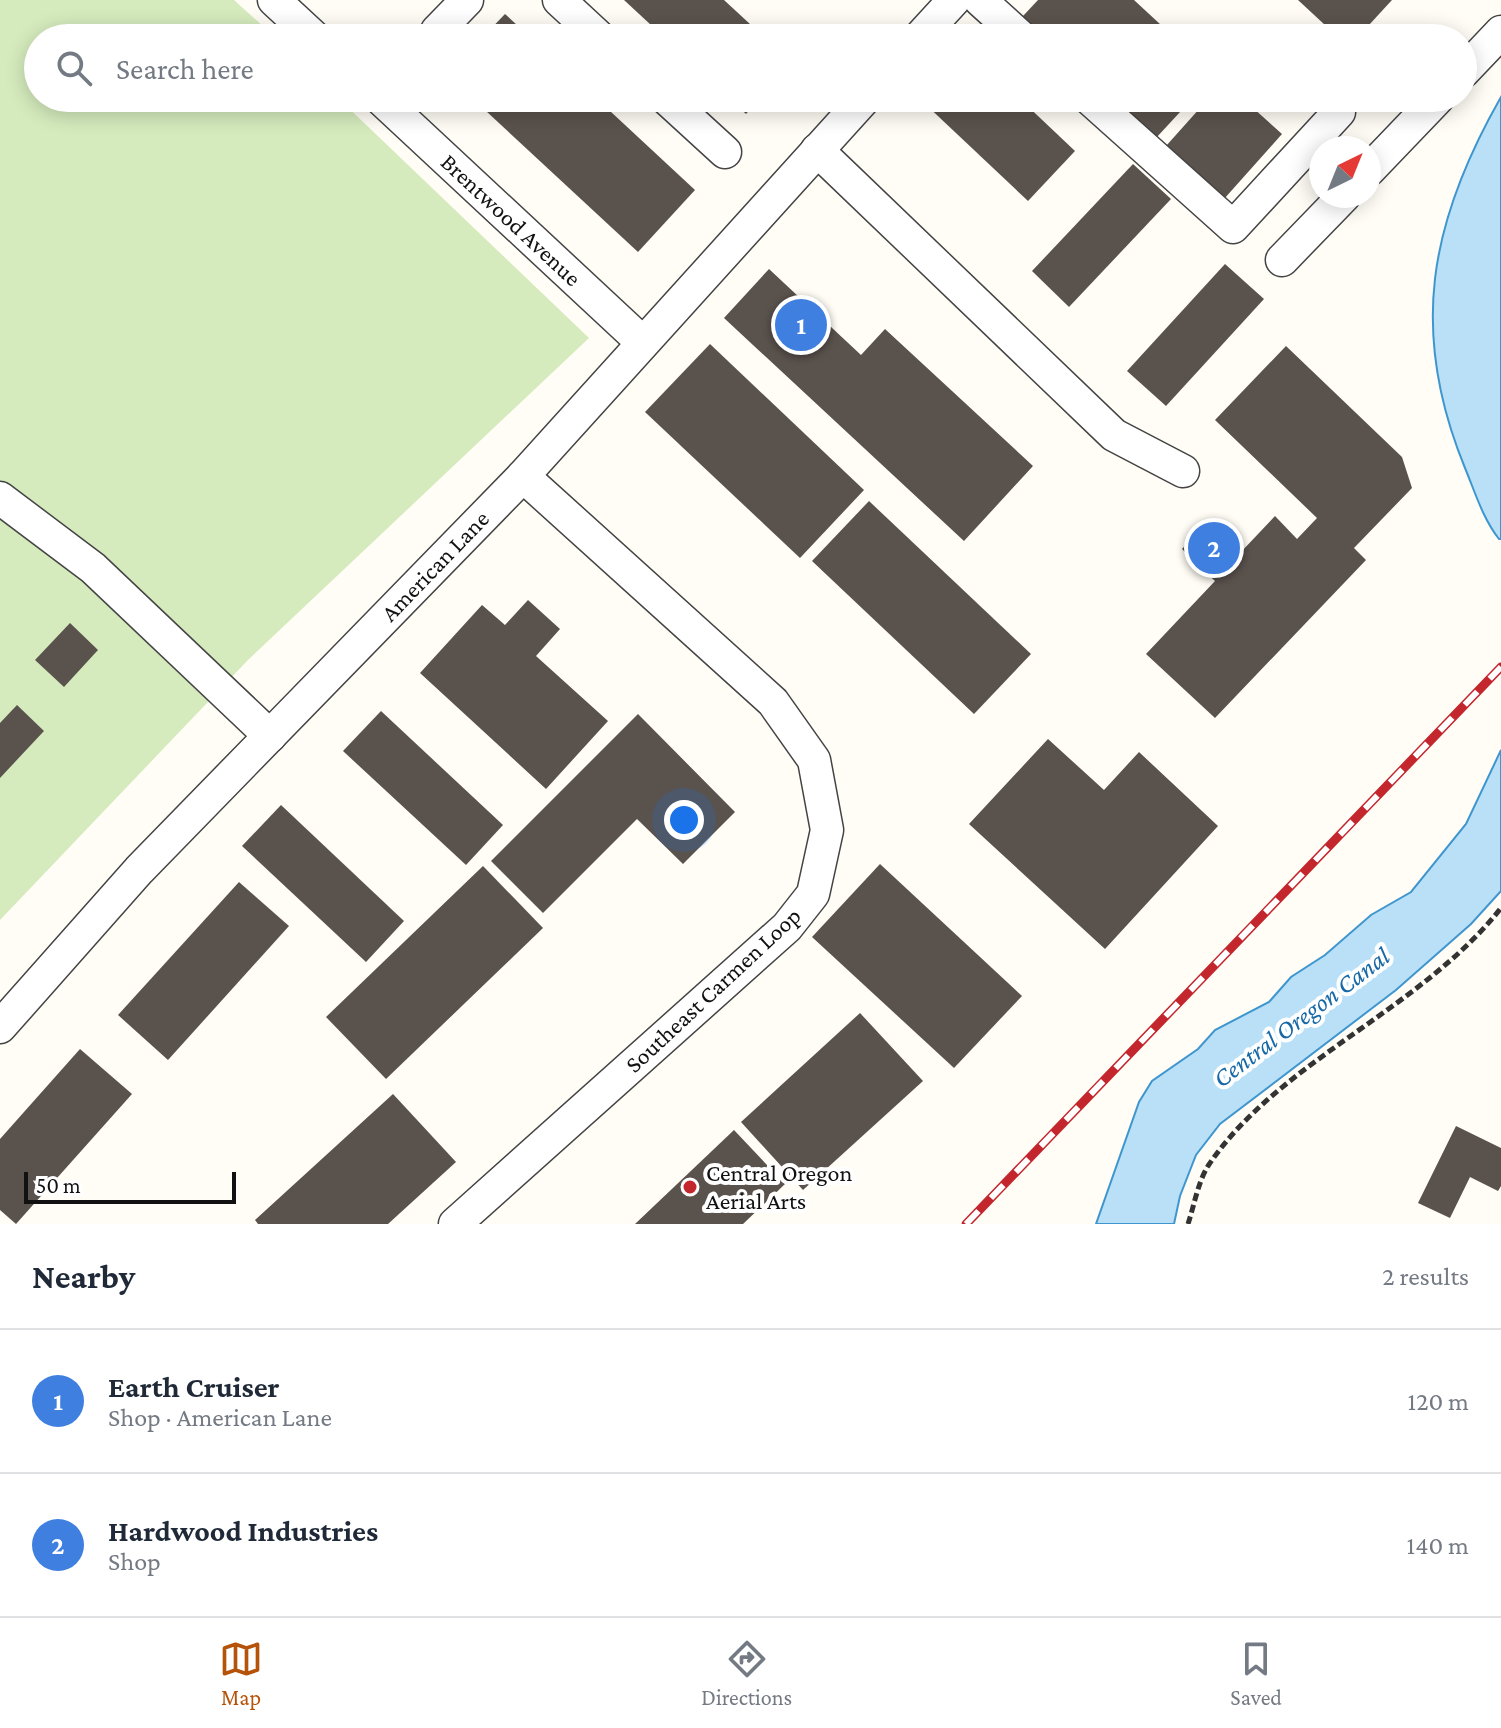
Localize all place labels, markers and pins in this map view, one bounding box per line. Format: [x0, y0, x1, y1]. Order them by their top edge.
pin: 1 [775, 295, 827, 355]
pin: 2 [1188, 518, 1240, 578]
place label: Central Oregon Aerial Arts [706, 1159, 852, 1214]
marker: Central Oregon Aerial Arts [681, 1178, 699, 1196]

